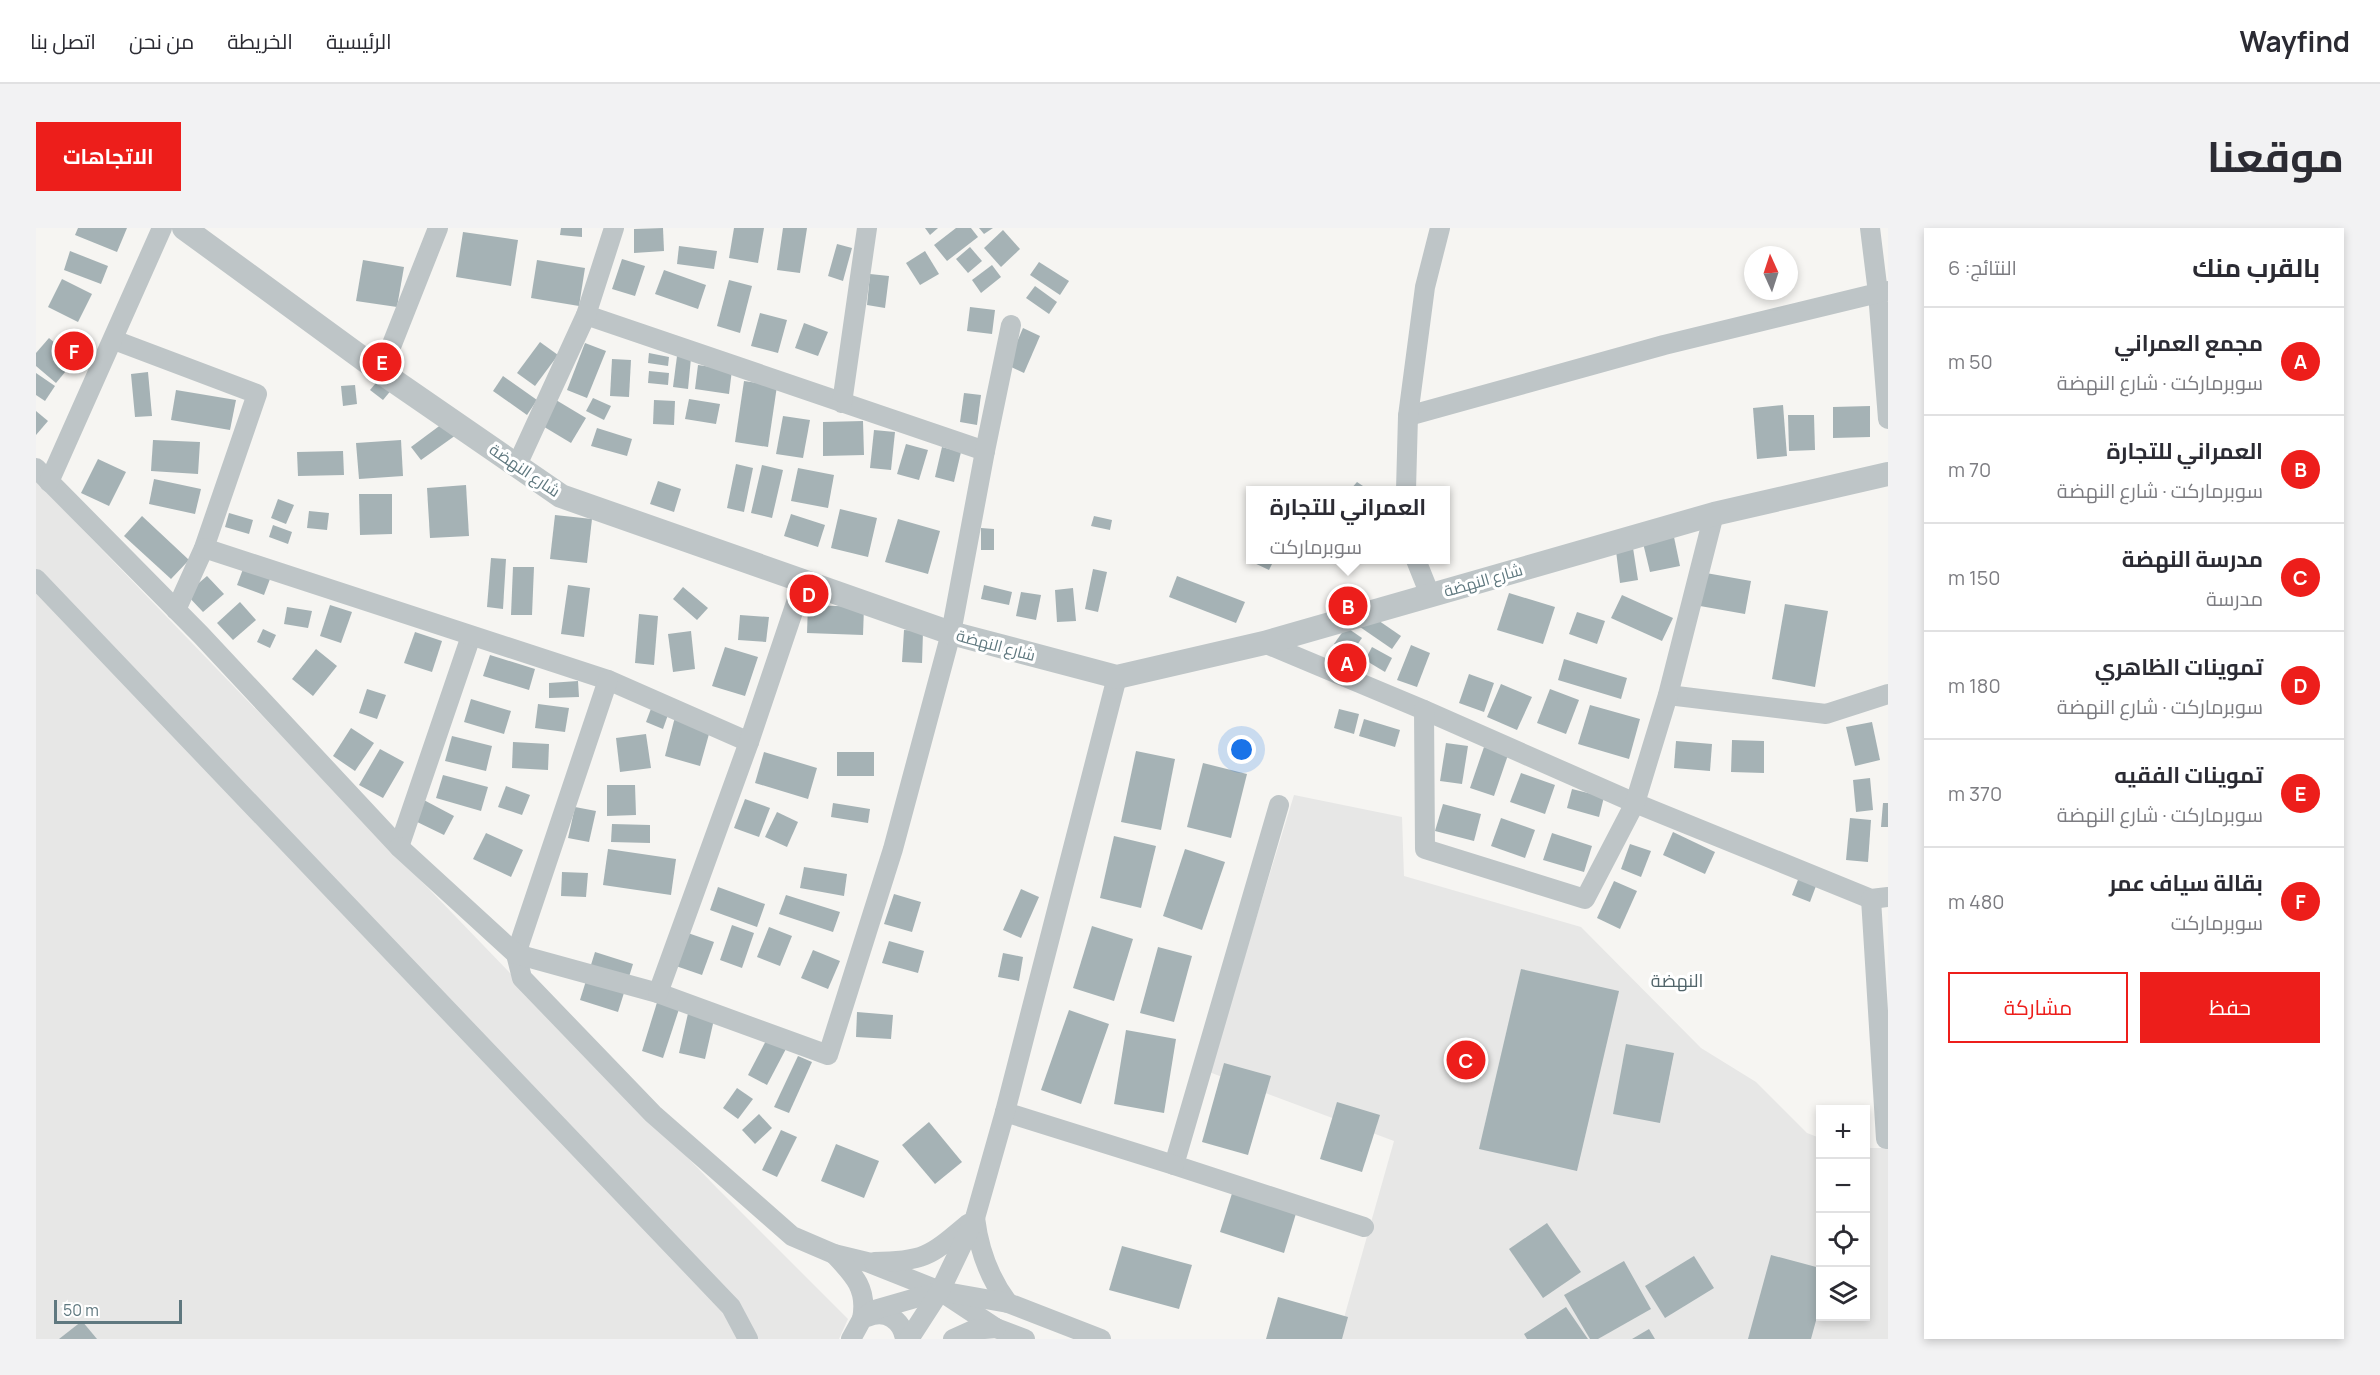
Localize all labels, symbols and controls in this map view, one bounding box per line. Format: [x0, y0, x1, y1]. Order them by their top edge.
text: Wayfind [2240, 22, 2350, 60]
text: اتصل بنا [30, 27, 96, 55]
text: من نحن [129, 27, 194, 55]
text: الخريطة [227, 27, 293, 55]
text: الرئيسية [326, 27, 392, 55]
button: الاتجاهات [36, 122, 181, 191]
text: موقعنا [2207, 127, 2344, 185]
north arrow [1744, 246, 1798, 300]
text: بالقرب منك [2192, 249, 2320, 285]
text: النتائج: 6 [1948, 254, 2017, 281]
pin: F [54, 328, 93, 374]
text: مجمع العمراني [2114, 328, 2263, 358]
pin: E [362, 340, 402, 384]
text: 50 m [1948, 348, 1993, 375]
text: A [2294, 348, 2307, 375]
text: سوبرماركت · شارع النهضة [2057, 369, 2263, 396]
text: العمراني للتجارة [2107, 436, 2263, 466]
street label: شارع النهضة [485, 438, 565, 503]
text: 70 m [1948, 456, 1991, 483]
text: B [2294, 456, 2307, 483]
text: سوبرماركت · شارع النهضة [2057, 477, 2263, 504]
popup [1246, 486, 1450, 564]
text: العمراني للتجارة [1270, 492, 1426, 522]
text: سوبرماركت [1270, 533, 1362, 560]
text: مدرسة النهضة [2122, 544, 2263, 574]
street label: شارع النهضة [1441, 558, 1525, 603]
text: 150 m [1948, 564, 2001, 591]
text: C [2293, 564, 2308, 591]
pin: D [790, 572, 828, 616]
pin: B [1328, 584, 1368, 628]
text: مدرسة [2206, 585, 2263, 612]
street label: شارع النهضة [954, 624, 1038, 667]
pin: A [1328, 640, 1366, 686]
text: تموينات الظاهري [2095, 652, 2263, 682]
text: 180 m [1948, 672, 2001, 699]
text: D [2294, 672, 2308, 699]
text: سوبرماركت · شارع النهضة [2057, 693, 2263, 720]
your location [1227, 735, 1256, 764]
text: تموينات الفقيه [2114, 760, 2263, 790]
text: 370 m [1948, 780, 2002, 807]
text: E [2295, 780, 2306, 807]
text: سوبرماركت · شارع النهضة [2057, 801, 2263, 828]
text: بقالة سياف عمر [2109, 868, 2263, 898]
text: 480 m [1948, 888, 2005, 915]
text: F [2295, 888, 2306, 915]
text: سوبرماركت [2171, 909, 2263, 936]
district label: النهضة [1651, 968, 1703, 992]
button: مشاركة [1948, 972, 2128, 1043]
button: حفظ [2140, 972, 2320, 1043]
pin: C [1446, 1038, 1486, 1082]
map controls [1816, 1105, 1870, 1321]
button: + [1816, 1105, 1870, 1159]
button: − [1816, 1159, 1870, 1213]
button: locate [1816, 1213, 1870, 1267]
button: layers [1816, 1267, 1870, 1321]
scale bar [54, 1297, 182, 1324]
text: 50 m [63, 1299, 99, 1321]

